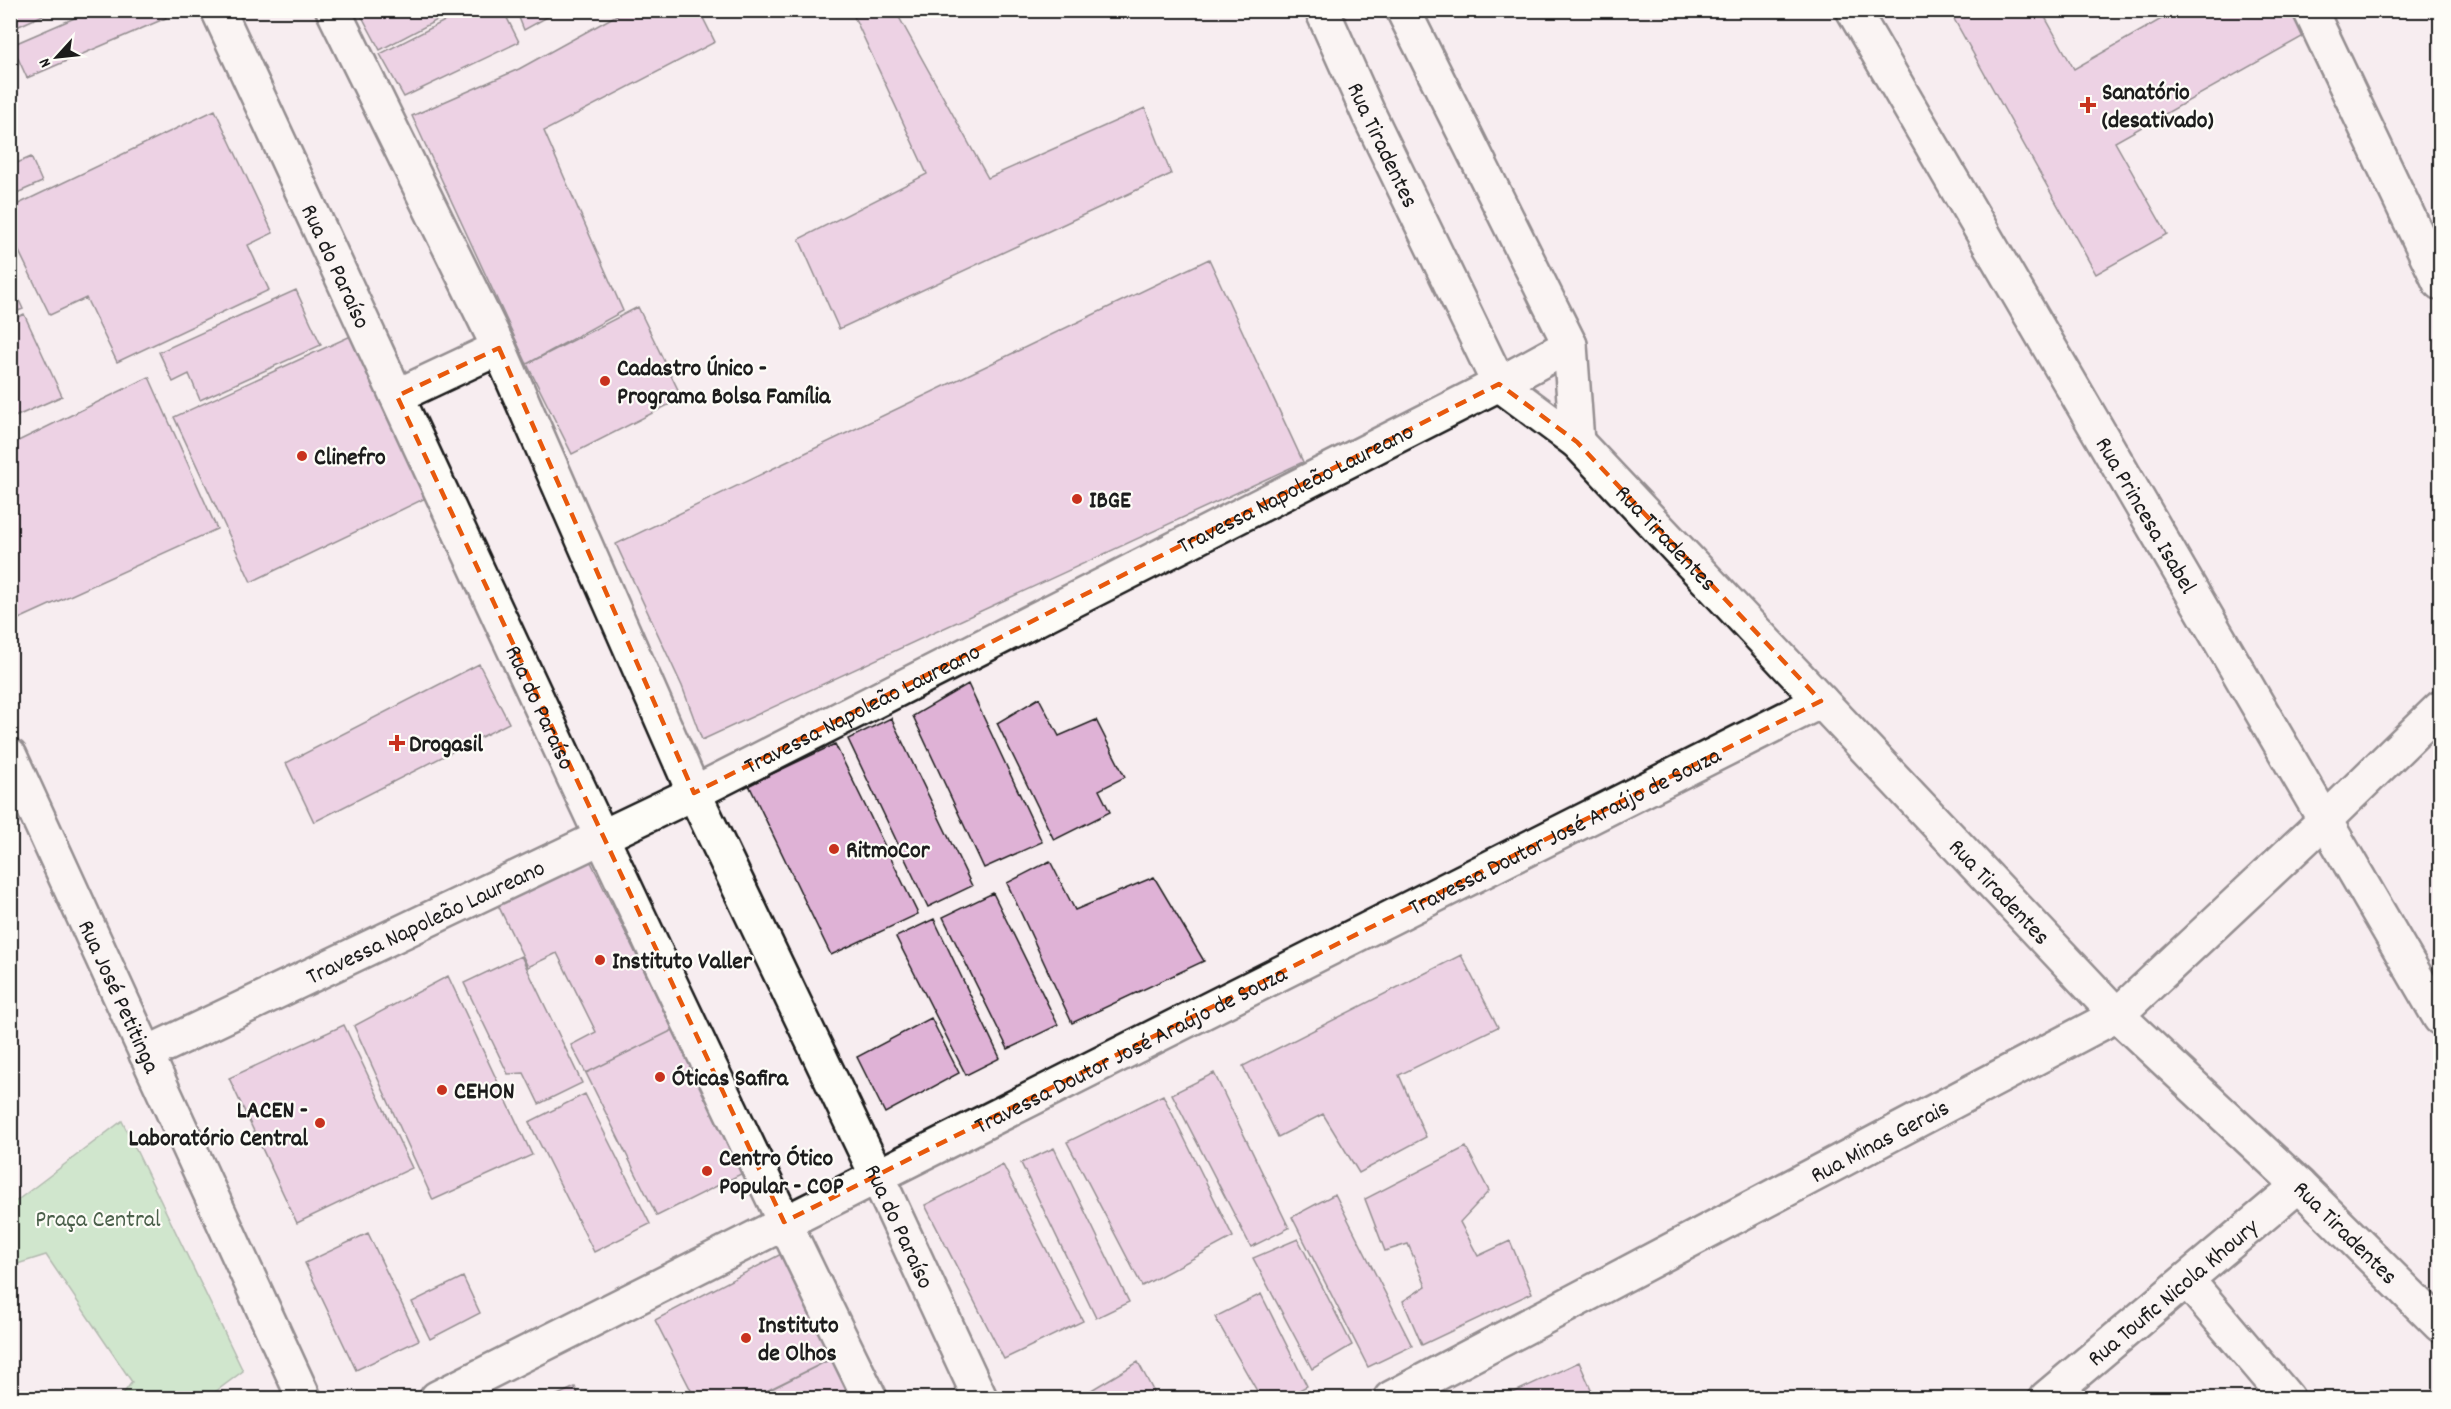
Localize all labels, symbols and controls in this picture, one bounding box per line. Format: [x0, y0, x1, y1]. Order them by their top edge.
north arrow [27, 27, 87, 87]
text: N [34, 54, 58, 71]
place label: Sanatório (desativado) [2102, 77, 2214, 139]
street label: Rua Tiradentes [1337, 78, 1425, 214]
marker: Sanatório (desativado) [2079, 96, 2097, 114]
street label: Rua do Paraíso [290, 199, 377, 335]
place label: Cadastro Único - Programa Bolsa Família [617, 353, 831, 415]
marker: Cadastro Único - Programa Bolsa Família [598, 374, 612, 388]
street label: Travessa Napoleão Laureano [1172, 416, 1420, 565]
street label: Rua Princesa Isabel [2085, 431, 2204, 601]
place label: Clinefro [314, 442, 386, 476]
marker: Clinefro [295, 449, 309, 463]
street label: Rua Tiradentes [1606, 478, 1723, 600]
place label: IBGE [1089, 485, 1132, 519]
marker: IBGE [1070, 492, 1084, 506]
street label: Travessa Napoleão Laureano [739, 636, 987, 785]
street label: Rua do Paraíso [495, 640, 582, 776]
place label: Drogasil [409, 729, 483, 763]
marker: Drogasil [390, 736, 404, 750]
street label: Travessa Doutor José Araújo de Souza [1403, 740, 1728, 926]
street label: Rua Tiradentes [1939, 832, 2057, 954]
place label: RitmoCor [846, 835, 931, 869]
marker: RitmoCor [827, 842, 841, 856]
street label: Travessa Napoleão Laureano [301, 852, 551, 995]
street label: Rua José Petitinga [67, 915, 167, 1080]
place label: Instituto Valler [612, 946, 753, 980]
marker: Instituto Valler [593, 953, 607, 967]
street label: Travessa Doutor José Araújo de Souza [969, 958, 1294, 1145]
place label: Óticas Safira [672, 1063, 789, 1097]
marker: Óticas Safira [653, 1070, 667, 1084]
place label: CEHON [454, 1076, 515, 1110]
marker: CEHON [435, 1083, 449, 1097]
street label: Rua Minas Gerais [1805, 1092, 1956, 1194]
place label: LACEN - Laboratório Central [128, 1095, 308, 1157]
marker: LACEN - Laboratório Central [313, 1116, 327, 1130]
place label: Centro Ótico Popular - COP [719, 1143, 844, 1205]
street label: Rua do Paraíso [854, 1159, 941, 1295]
marker: Centro Ótico Popular - COP [700, 1164, 714, 1178]
street label: Rua Tiradentes [2284, 1174, 2404, 1294]
park label: Praça Central [35, 1204, 161, 1238]
street label: Rua Toufic Nicola Khoury [2081, 1211, 2268, 1376]
place label: Instituto de Olhos [758, 1310, 839, 1372]
marker: Instituto de Olhos [739, 1331, 753, 1345]

